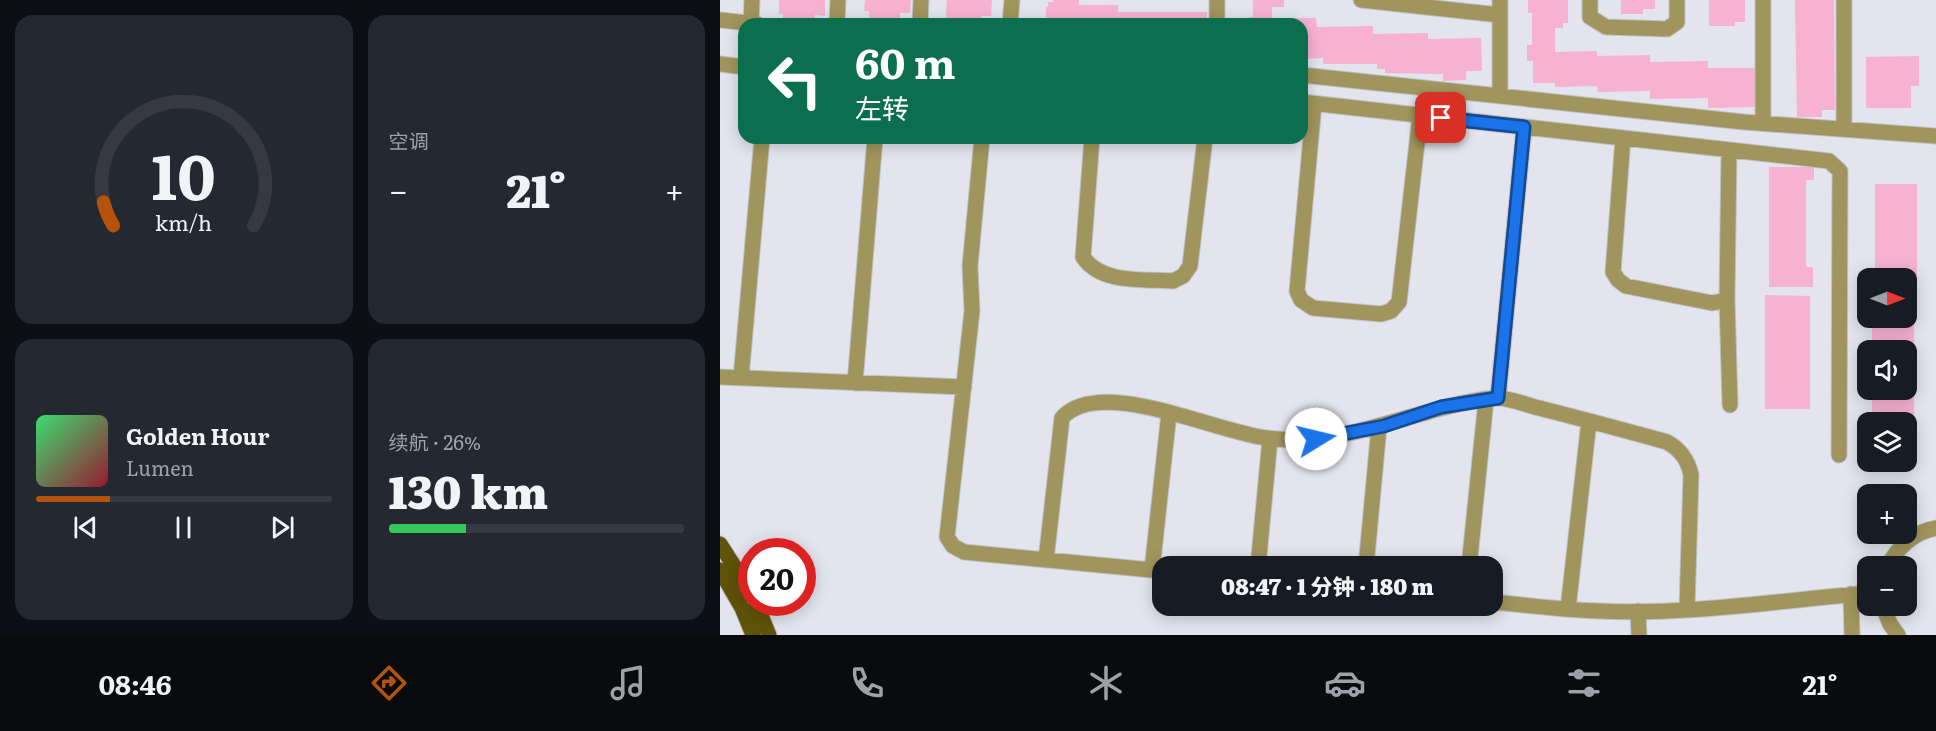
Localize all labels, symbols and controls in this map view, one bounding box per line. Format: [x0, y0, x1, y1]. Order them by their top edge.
text: 60 m [855, 30, 956, 92]
icon: left [756, 42, 834, 120]
text: 左转 [855, 87, 909, 127]
pin [1415, 92, 1466, 143]
icon: arrive [1424, 101, 1457, 134]
text: 空调 [389, 125, 429, 155]
text: 10 [152, 127, 216, 219]
text: 21° [506, 155, 566, 222]
text: − [389, 164, 408, 213]
text: + [665, 164, 684, 213]
text: km/h [155, 207, 212, 239]
north arrow [1857, 268, 1917, 328]
map controls [1857, 268, 1917, 616]
button: sound [1857, 340, 1917, 400]
position arrow [1284, 407, 1348, 471]
button: layers [1857, 412, 1917, 472]
text: Golden Hour [126, 419, 269, 452]
text: 续航 · 26% [389, 426, 481, 456]
text: Lumen [126, 452, 194, 482]
text: 130 km [389, 456, 548, 523]
button: + [1857, 484, 1917, 544]
icon: previous [69, 511, 102, 544]
icon: pause [167, 511, 200, 544]
icon: next [266, 511, 299, 544]
speed limit sign: 20 [738, 538, 816, 616]
button: − [1857, 556, 1917, 616]
text: 08:47 · 1 分钟 · 180 m [1221, 569, 1434, 602]
icon: directions [368, 662, 410, 704]
icon: music [607, 662, 649, 704]
icon: phone [846, 662, 888, 704]
icon: climate [1085, 662, 1127, 704]
icon: car [1324, 662, 1366, 704]
icon: filters [1563, 662, 1605, 704]
text: 08:46 [98, 663, 171, 703]
text: 21° [1802, 663, 1837, 703]

